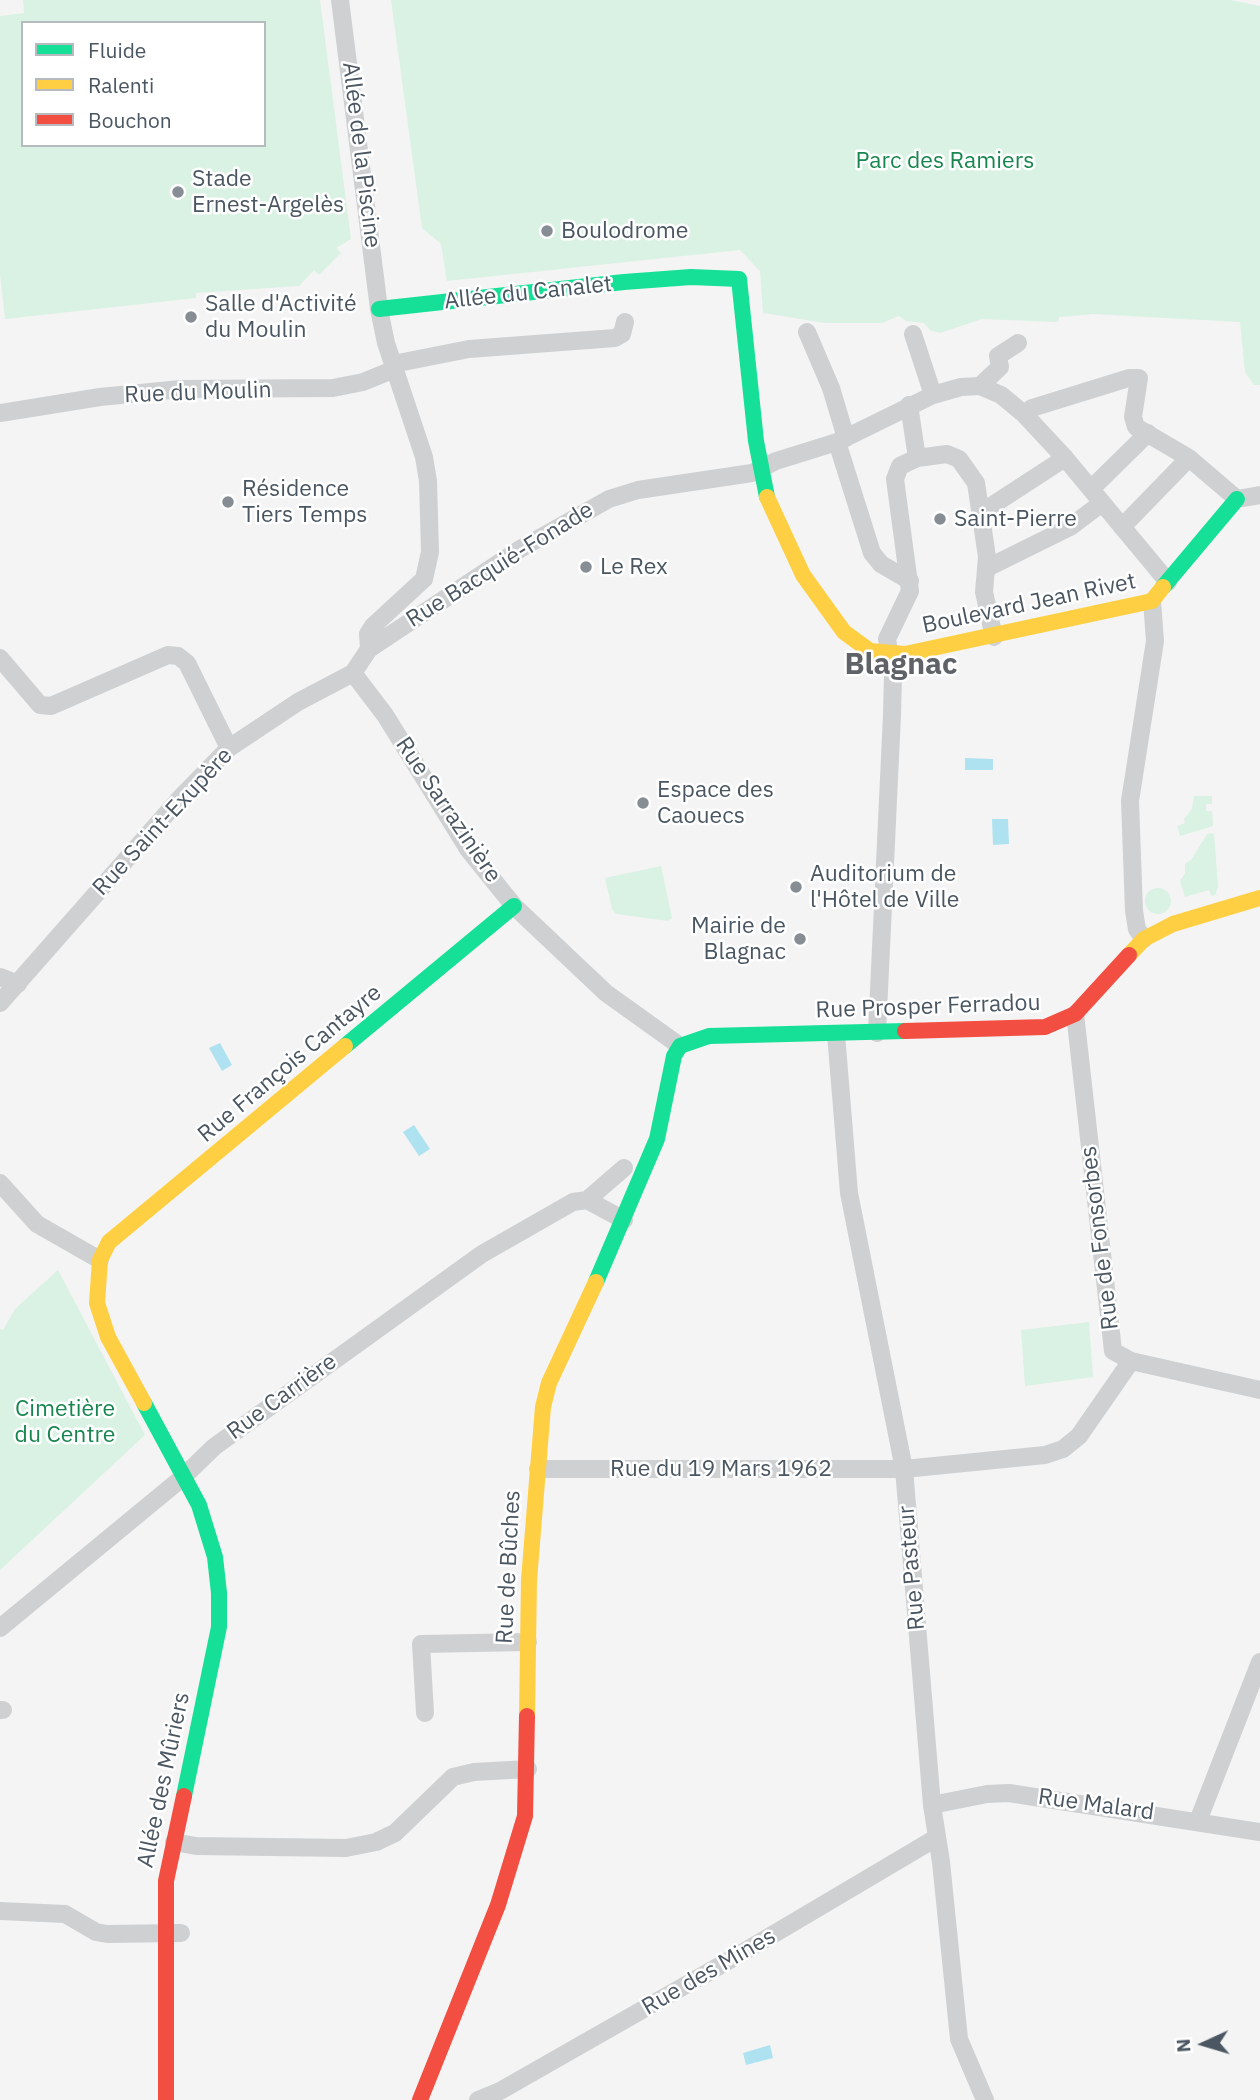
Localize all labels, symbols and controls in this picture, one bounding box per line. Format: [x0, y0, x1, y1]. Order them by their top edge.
legend [21, 21, 266, 147]
text: Fluide [88, 36, 146, 64]
street label: Allée de la Piscine [336, 60, 386, 250]
text: Ralenti [88, 71, 154, 99]
text: Bouchon [88, 106, 172, 134]
park label: Parc des Ramiers [856, 147, 1034, 175]
place label: Stade Ernest-Argelès [192, 165, 344, 219]
marker: Stade Ernest-Argelès [170, 184, 186, 200]
place label: Boulodrome [561, 217, 688, 245]
marker: Boulodrome [539, 223, 555, 239]
street label: Allée du Canalet [443, 270, 613, 316]
place label: Salle d'Activité du Moulin [205, 290, 357, 344]
marker: Salle d'Activité du Moulin [183, 309, 199, 325]
street label: Rue du Moulin [124, 377, 272, 409]
place label: Résidence Tiers Temps [242, 475, 368, 529]
marker: Résidence Tiers Temps [220, 494, 236, 510]
street label: Rue Bacquié-Fonade [401, 496, 599, 634]
place label: Saint-Pierre [954, 505, 1077, 533]
marker: Saint-Pierre [932, 511, 948, 527]
place label: Le Rex [600, 553, 668, 581]
marker: Le Rex [578, 559, 594, 575]
street label: Boulevard Jean Rivet [920, 568, 1138, 640]
district label: Blagnac [844, 647, 958, 683]
street label: Rue Sarrazinière [389, 732, 507, 888]
street label: Rue Saint-Exupère [87, 742, 239, 902]
place label: Espace des Caouecs [657, 776, 774, 830]
marker: Espace des Caouecs [635, 795, 651, 811]
place label: Auditorium de l'Hôtel de Ville [810, 860, 959, 914]
marker: Auditorium de l'Hôtel de Ville [788, 879, 804, 895]
place label: Mairie de Blagnac [691, 912, 786, 966]
marker: Mairie de Blagnac [792, 931, 808, 947]
street label: Rue François Cantayre [193, 979, 387, 1149]
street label: Rue Prosper Ferradou [815, 989, 1041, 1025]
street label: Rue de Fonsorbes [1075, 1144, 1125, 1332]
street label: Rue Carrière [222, 1348, 342, 1446]
park label: Cimetière du Centre [15, 1395, 115, 1449]
street label: Rue du 19 Mars 1962 [610, 1455, 832, 1483]
street label: Rue de Bûches [491, 1489, 527, 1645]
street label: Rue Pasteur [893, 1505, 931, 1631]
street label: Allée des Mûriers [132, 1690, 196, 1870]
street label: Rue Malard [1036, 1783, 1156, 1827]
street label: Rue des Mines [637, 1923, 781, 2021]
north arrow [1169, 2009, 1239, 2079]
text: N [1171, 2038, 1196, 2053]

